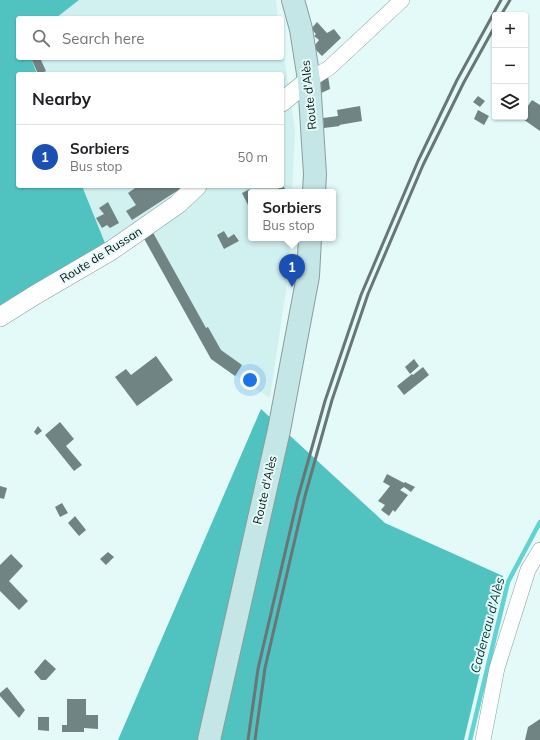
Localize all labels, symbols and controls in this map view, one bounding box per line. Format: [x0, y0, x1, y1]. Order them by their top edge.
map controls [492, 12, 528, 120]
button: + [492, 12, 528, 48]
search box [16, 16, 284, 60]
icon: search [30, 27, 52, 49]
text: Search here [62, 29, 144, 48]
button: − [492, 48, 528, 84]
street label: Route d'Alès [297, 60, 320, 131]
button: layers [492, 84, 528, 120]
text: Nearby [32, 88, 91, 109]
text: Sorbiers [70, 139, 129, 158]
text: 1 [41, 149, 49, 165]
text: 50 m [238, 149, 268, 165]
text: Bus stop [70, 158, 122, 174]
popup [248, 189, 336, 241]
text: Sorbiers [262, 198, 322, 217]
text: Bus stop [262, 217, 315, 233]
street label: Route de Russan [57, 223, 145, 286]
pin: 1 [279, 254, 305, 287]
your location [240, 370, 260, 390]
street label: Route d'Alès [249, 454, 280, 526]
water label: Cadereau d'Alès [467, 575, 507, 675]

